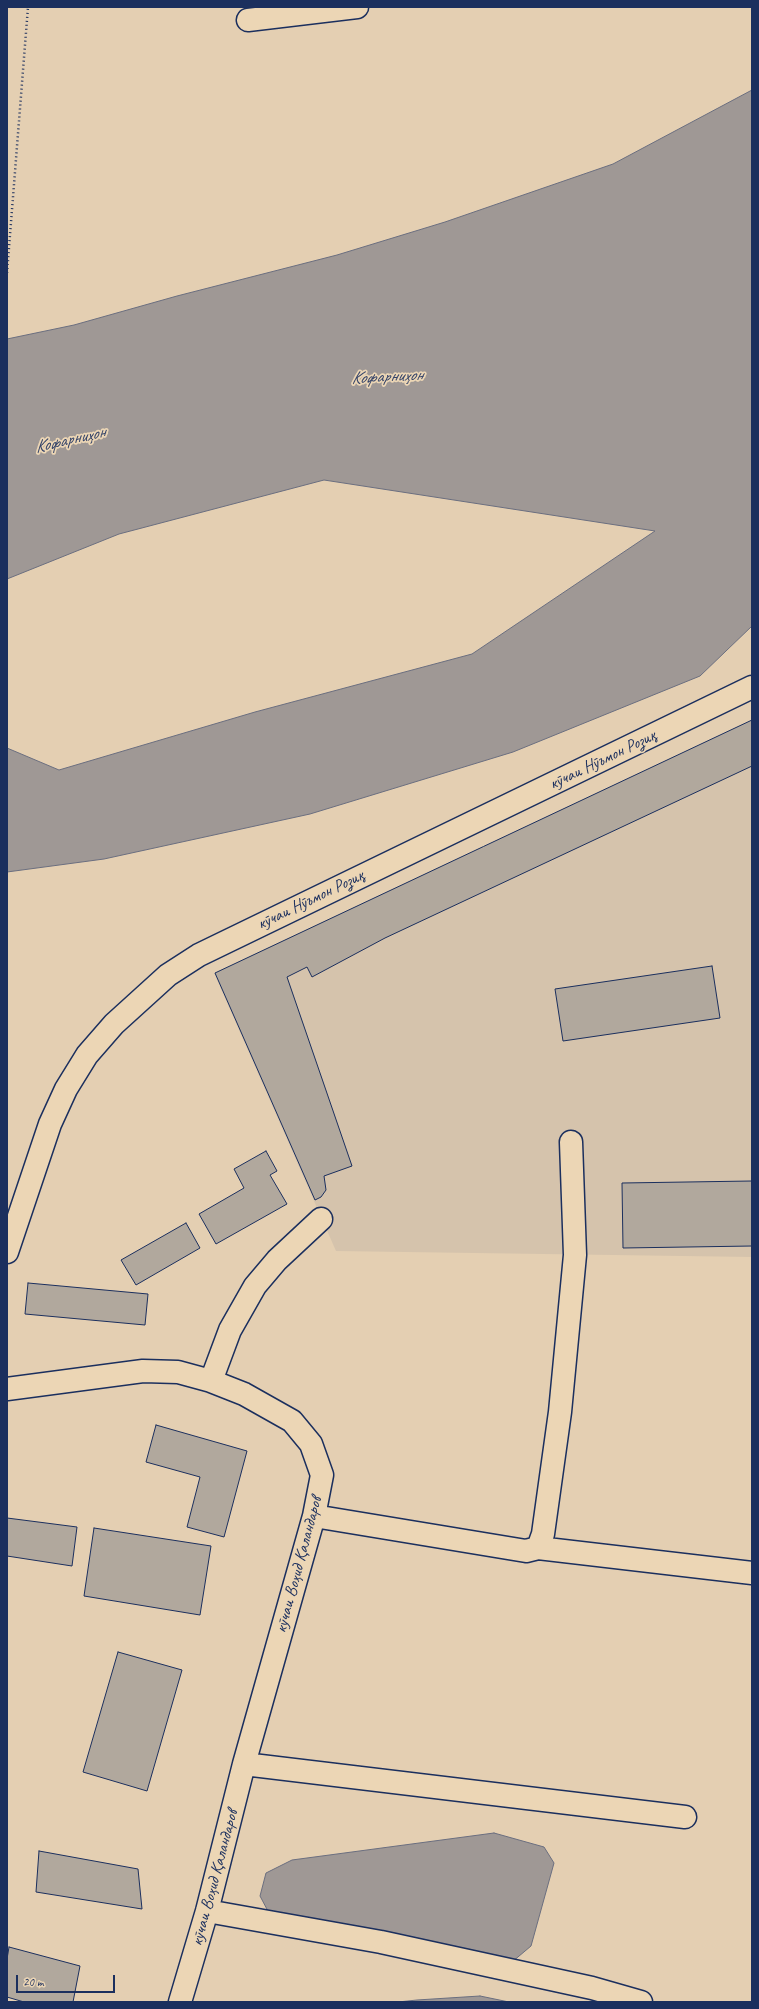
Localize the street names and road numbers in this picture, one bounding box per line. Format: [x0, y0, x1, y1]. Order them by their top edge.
street label: кӯчаи Нӯъмон Розиқ [546, 725, 660, 795]
street label: кӯчаи Нӯъмон Розиқ [254, 865, 368, 935]
street label: кӯчаи Воҳид Қаландаров [271, 1495, 327, 1635]
street label: кӯчаи Воҳид Қаландаров [187, 1808, 243, 1948]

